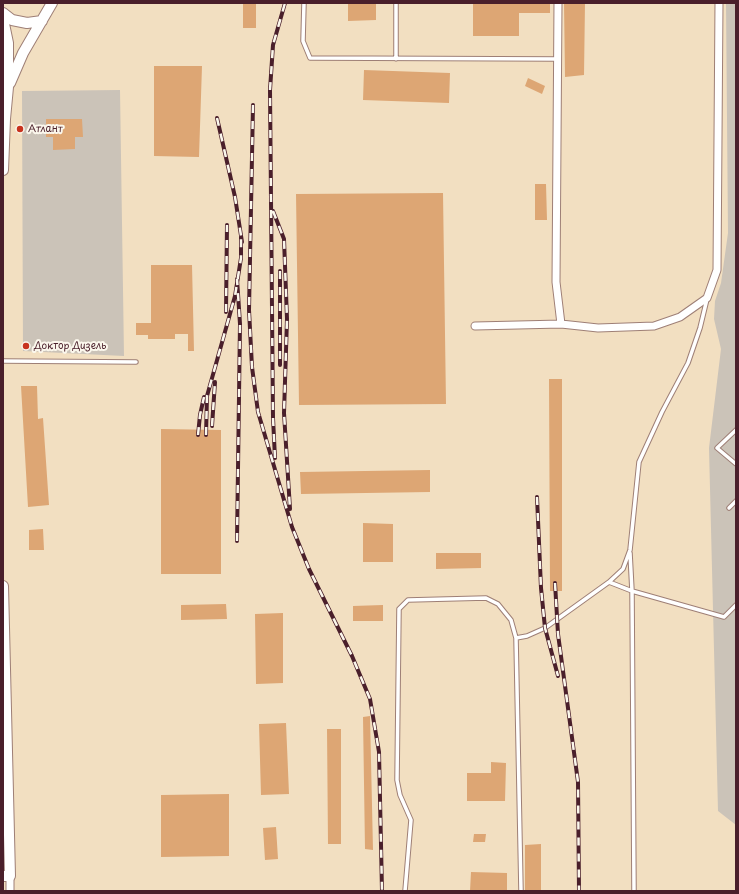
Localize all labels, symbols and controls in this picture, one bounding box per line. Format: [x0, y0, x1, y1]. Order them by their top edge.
place label: Атлант [28, 123, 63, 135]
marker: Атлант [15, 124, 25, 134]
place label: Доктор Дизель [34, 340, 106, 352]
marker: Доктор Дизель [21, 341, 31, 351]

